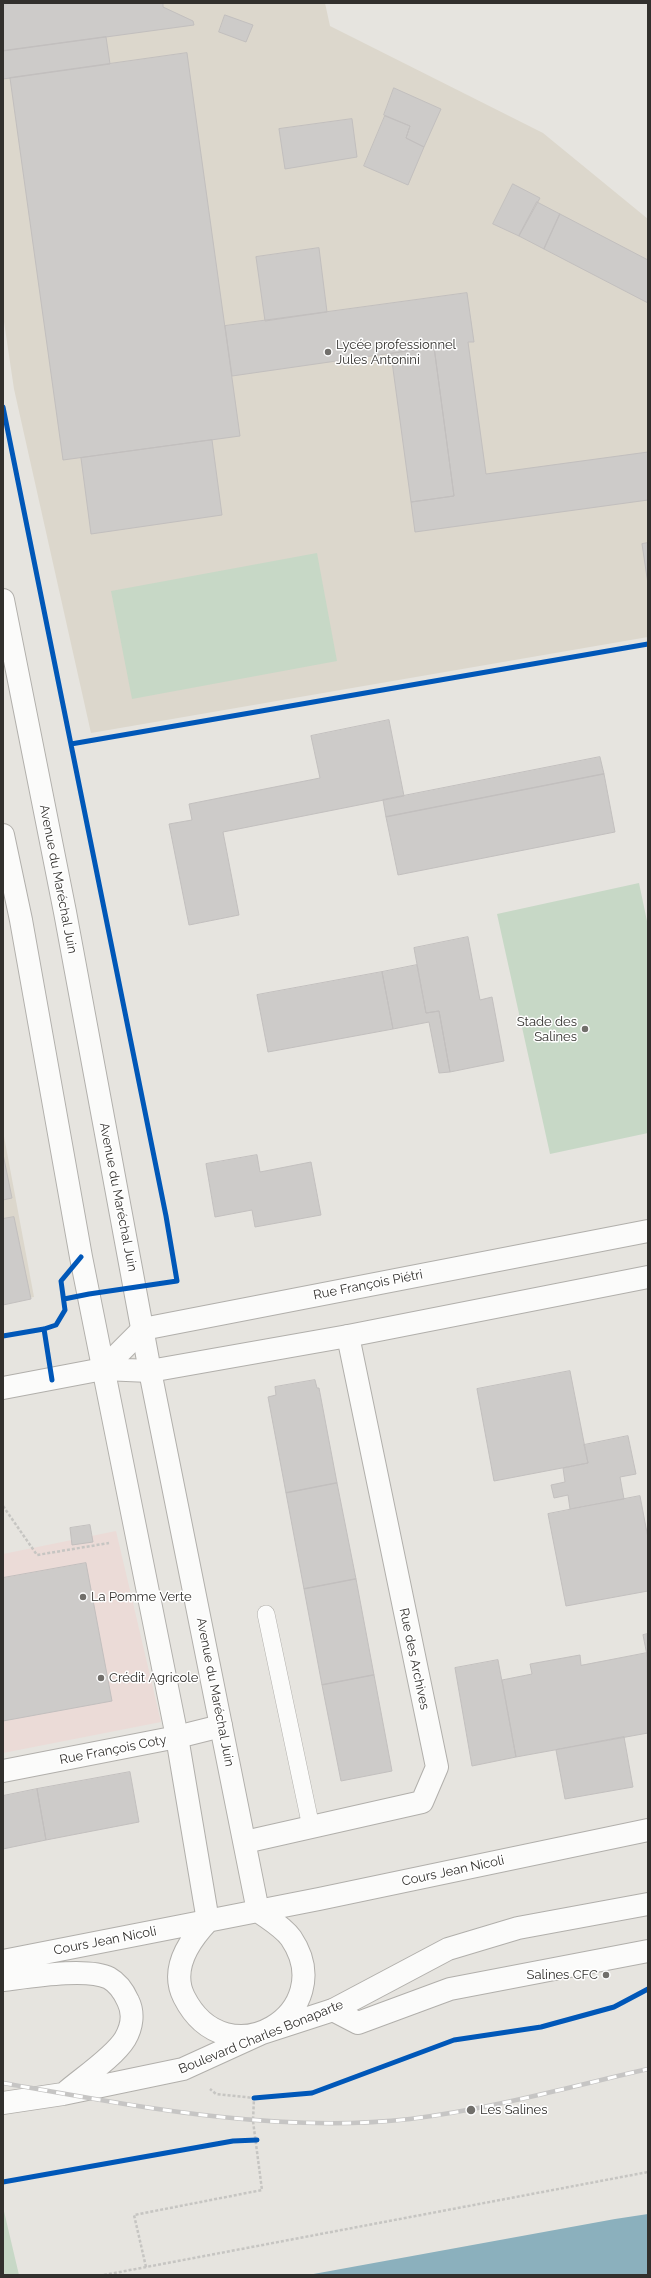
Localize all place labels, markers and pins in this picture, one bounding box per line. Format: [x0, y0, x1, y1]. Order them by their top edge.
place label: Lycée professionnel Jules Antonini [336, 337, 456, 368]
marker: Lycée professionnel Jules Antonini [323, 347, 333, 357]
place label: Stade des Salines [517, 1014, 577, 1045]
marker: Stade des Salines [580, 1024, 590, 1034]
place label: La Pomme Verte [91, 1589, 192, 1605]
marker: La Pomme Verte [78, 1592, 88, 1602]
place label: Crédit Agricole [109, 1670, 198, 1686]
marker: Crédit Agricole [96, 1673, 106, 1683]
place label: Salines CFC [527, 1967, 598, 1983]
marker: Salines CFC [601, 1970, 611, 1980]
place label: Les Salines [480, 2102, 547, 2118]
marker: Les Salines [465, 2104, 477, 2116]

